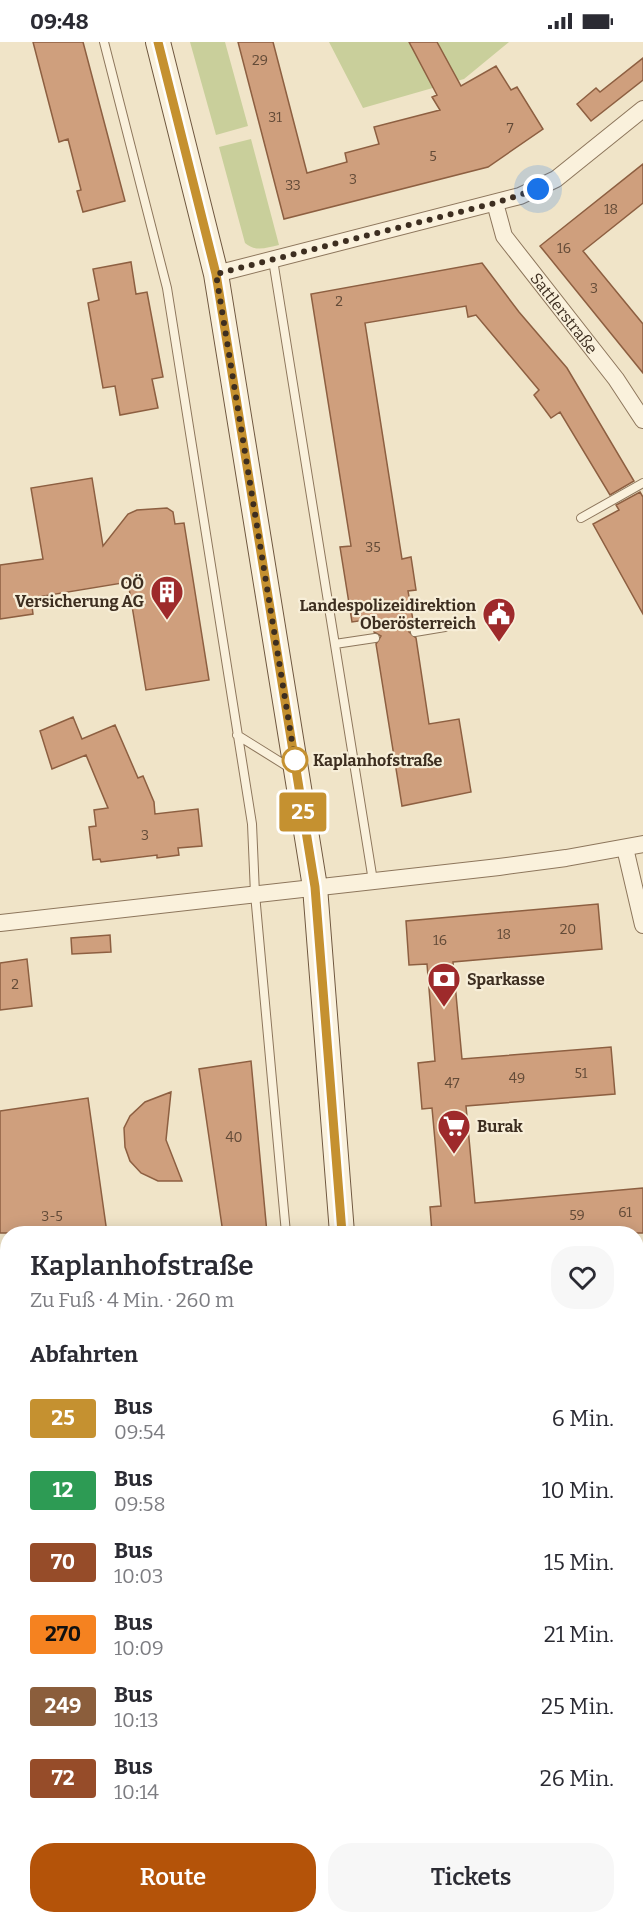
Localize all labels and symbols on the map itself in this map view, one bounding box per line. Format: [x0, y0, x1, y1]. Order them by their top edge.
house number: 29 [252, 52, 268, 69]
house number: 31 [268, 109, 282, 126]
house number: 7 [506, 120, 514, 137]
house number: 5 [429, 148, 437, 165]
house number: 3 [349, 171, 357, 188]
your location [523, 174, 553, 204]
house number: 33 [285, 177, 301, 194]
house number: 18 [604, 201, 618, 218]
house number: 16 [557, 240, 571, 257]
street label: Sattlerstraße [526, 269, 601, 358]
house number: 3 [590, 280, 598, 297]
house number: 2 [335, 293, 343, 310]
house number: 35 [365, 539, 381, 556]
place label: OÖ Versicherung AG [15, 574, 145, 611]
building icon: OÖ Versicherung AG [149, 574, 185, 621]
place label: Landespolizeidirektion Oberösterreich [300, 596, 477, 633]
public building icon: Landespolizeidirektion Oberösterreich [481, 596, 517, 643]
marker: Kaplanhofstraße [282, 747, 308, 773]
place label: Kaplanhofstraße [313, 751, 443, 770]
line badge: 25 [276, 792, 330, 832]
house number: 3 [141, 827, 149, 844]
house number: 20 [560, 921, 576, 938]
house number: 18 [497, 926, 511, 943]
house number: 16 [433, 932, 447, 949]
bank icon: Sparkasse [426, 961, 462, 1008]
place label: Sparkasse [467, 970, 545, 989]
house number: 2 [11, 976, 19, 993]
house number: 51 [575, 1065, 588, 1082]
house number: 49 [509, 1070, 525, 1087]
house number: 47 [444, 1075, 460, 1092]
supermarket icon: Burak [436, 1108, 472, 1155]
place label: Burak [477, 1117, 523, 1136]
house number: 40 [225, 1129, 243, 1146]
house number: 61 [618, 1204, 632, 1221]
house number: 59 [569, 1207, 585, 1224]
house number: 3-5 [41, 1208, 63, 1225]

